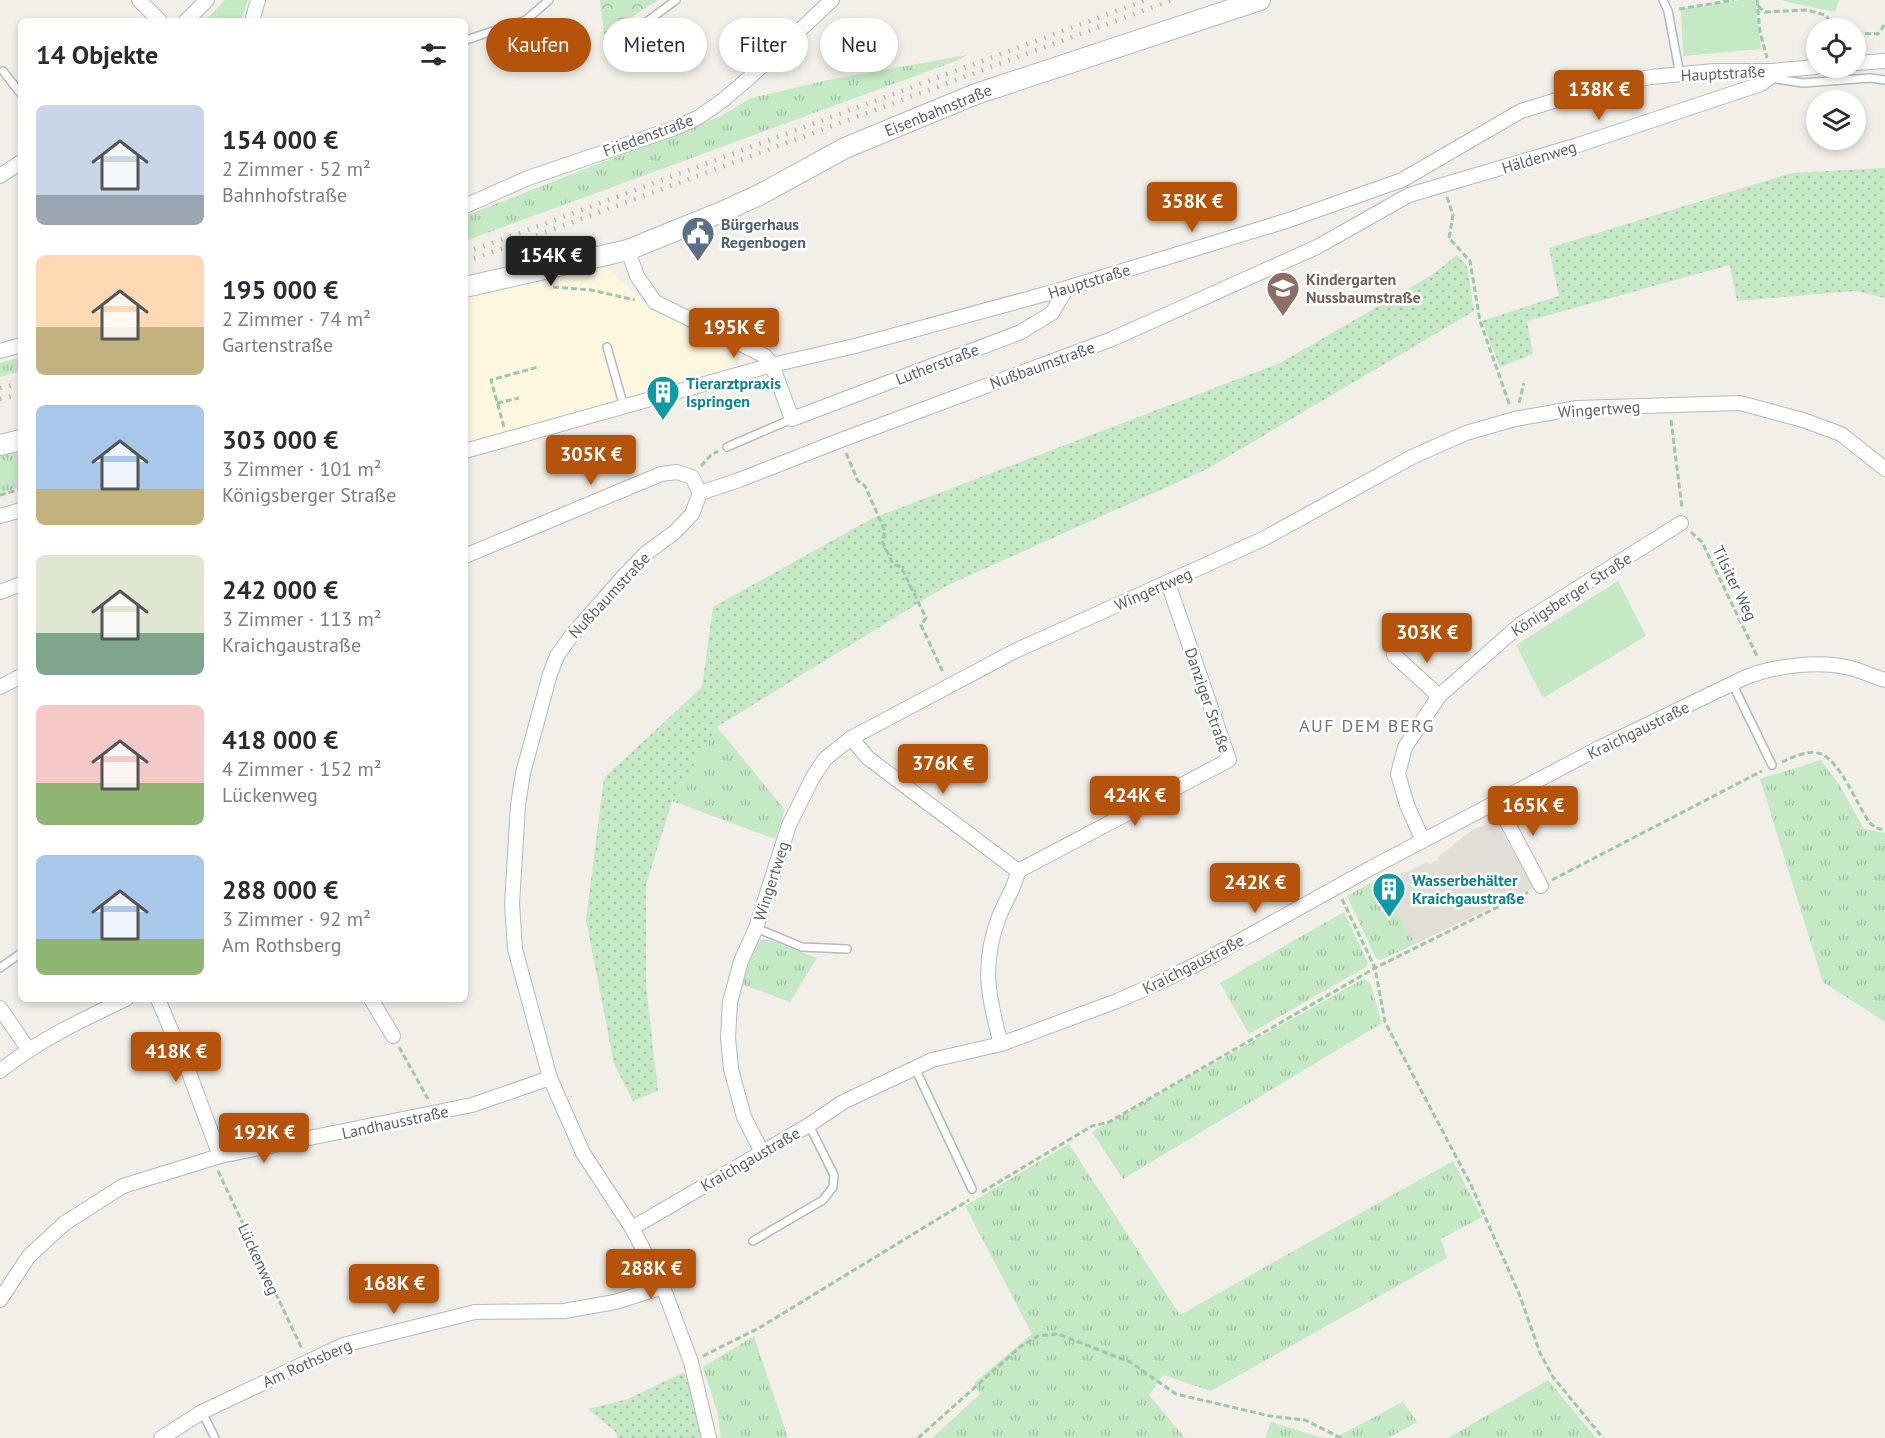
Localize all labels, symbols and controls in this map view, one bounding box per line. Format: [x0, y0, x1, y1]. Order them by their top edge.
chip: Kaufen [486, 18, 591, 72]
chip: Mieten [603, 18, 707, 72]
chip: Filter [719, 18, 808, 72]
chip: Neu [820, 18, 898, 72]
map controls [1806, 18, 1866, 150]
button: locate [1806, 18, 1866, 78]
text: 14 Objekte [36, 38, 158, 71]
icon: filters [417, 38, 450, 71]
street label: Hauptstraße [1680, 61, 1766, 85]
pin: 138K € [1550, 70, 1648, 121]
text: 138K € [1568, 76, 1630, 102]
street label: Eisenbahnstraße [882, 79, 994, 141]
button: layers [1806, 90, 1866, 150]
street label: Friedenstraße [600, 109, 696, 161]
text: 154 000 € [222, 123, 338, 156]
icon: home [84, 129, 156, 201]
street label: Häldenweg [1499, 136, 1579, 178]
text: 2 Zimmer · 52 m² [222, 156, 371, 182]
text: Bahnhofstraße [222, 182, 347, 208]
pin: 358K € [1143, 182, 1241, 233]
text: 358K € [1161, 188, 1223, 214]
place label: Bürgerhaus Regenbogen [721, 214, 806, 252]
public building icon: Bürgerhaus Regenbogen [680, 215, 716, 262]
pin: 154K € [502, 236, 600, 287]
text: 154K € [520, 242, 582, 268]
street label: Hauptstraße [1046, 259, 1132, 303]
place label: Kindergarten Nussbaumstraße [1306, 269, 1421, 307]
school or university icon: Kindergarten Nussbaumstraße [1265, 270, 1301, 317]
text: 195 000 € [222, 273, 338, 306]
icon: home [84, 279, 156, 351]
text: 2 Zimmer · 74 m² [222, 306, 371, 332]
pin: 195K € [685, 308, 783, 359]
text: 195K € [703, 314, 765, 340]
text: Gartenstraße [222, 332, 333, 358]
street label: Nußbaumstraße [987, 337, 1097, 393]
street label: Lutherstraße [893, 339, 981, 389]
place label: Tierarztpraxis Ispringen [686, 373, 781, 411]
building icon: Tierarztpraxis Ispringen [645, 374, 681, 421]
street label: Wingertweg [1557, 396, 1641, 422]
text: 303 000 € [222, 423, 338, 456]
icon: home [84, 429, 156, 501]
pin: 305K € [542, 435, 640, 486]
text: 305K € [560, 441, 622, 467]
text: 3 Zimmer · 101 m² [222, 456, 382, 482]
text: Königsberger Straße [222, 482, 396, 508]
street label: Tilsiter Weg [1708, 542, 1762, 624]
street label: Nußbaumstraße [564, 548, 654, 642]
street label: Königsberger Straße [1507, 548, 1635, 640]
street label: Wingertweg [1111, 563, 1195, 615]
text: 242 000 € [222, 573, 338, 606]
icon: home [84, 579, 156, 651]
text: 3 Zimmer · 113 m² [222, 606, 382, 632]
pin: 303K € [1378, 613, 1476, 664]
text: 303K € [1396, 619, 1458, 645]
text: Kraichgaustraße [222, 632, 361, 658]
street label: Danziger Straße [1181, 645, 1235, 755]
street label: Kraichgaustraße [1584, 697, 1692, 763]
district label: AUF DEM BERG [1299, 714, 1435, 737]
text: 418 000 € [222, 723, 338, 756]
icon: home [84, 729, 156, 801]
pin: 376K € [894, 744, 992, 795]
text: 376K € [912, 750, 974, 776]
text: 4 Zimmer · 152 m² [222, 756, 382, 782]
pin: 424K € [1086, 776, 1184, 827]
text: Lückenweg [222, 782, 318, 808]
text: 424K € [1104, 782, 1166, 808]
pin: 165K € [1484, 786, 1582, 837]
text: 165K € [1502, 792, 1564, 818]
street label: Wingertweg [749, 839, 793, 923]
pin: 242K € [1206, 863, 1304, 914]
text: 242K € [1224, 869, 1286, 895]
place label: Wasserbehälter Kraichgaustraße [1412, 870, 1524, 908]
building icon: Wasserbehälter Kraichgaustraße [1371, 871, 1407, 918]
text: 288 000 € [222, 873, 338, 906]
icon: home [84, 879, 156, 951]
text: 3 Zimmer · 92 m² [222, 906, 371, 932]
street label: Kraichgaustraße [1139, 930, 1247, 998]
text: Am Rothsberg [222, 932, 342, 958]
pin: 418K € [127, 1032, 225, 1083]
text: 418K € [145, 1038, 207, 1064]
street label: Landhausstraße [340, 1101, 450, 1143]
pin: 192K € [215, 1113, 313, 1164]
text: 192K € [233, 1119, 295, 1145]
street label: Kraichgaustraße [697, 1123, 803, 1195]
street label: Lückenweg [234, 1220, 284, 1298]
pin: 288K € [602, 1249, 700, 1300]
text: 288K € [620, 1255, 682, 1281]
pin: 168K € [345, 1264, 443, 1315]
text: 168K € [363, 1270, 425, 1296]
street label: Am Rothsberg [259, 1334, 355, 1392]

